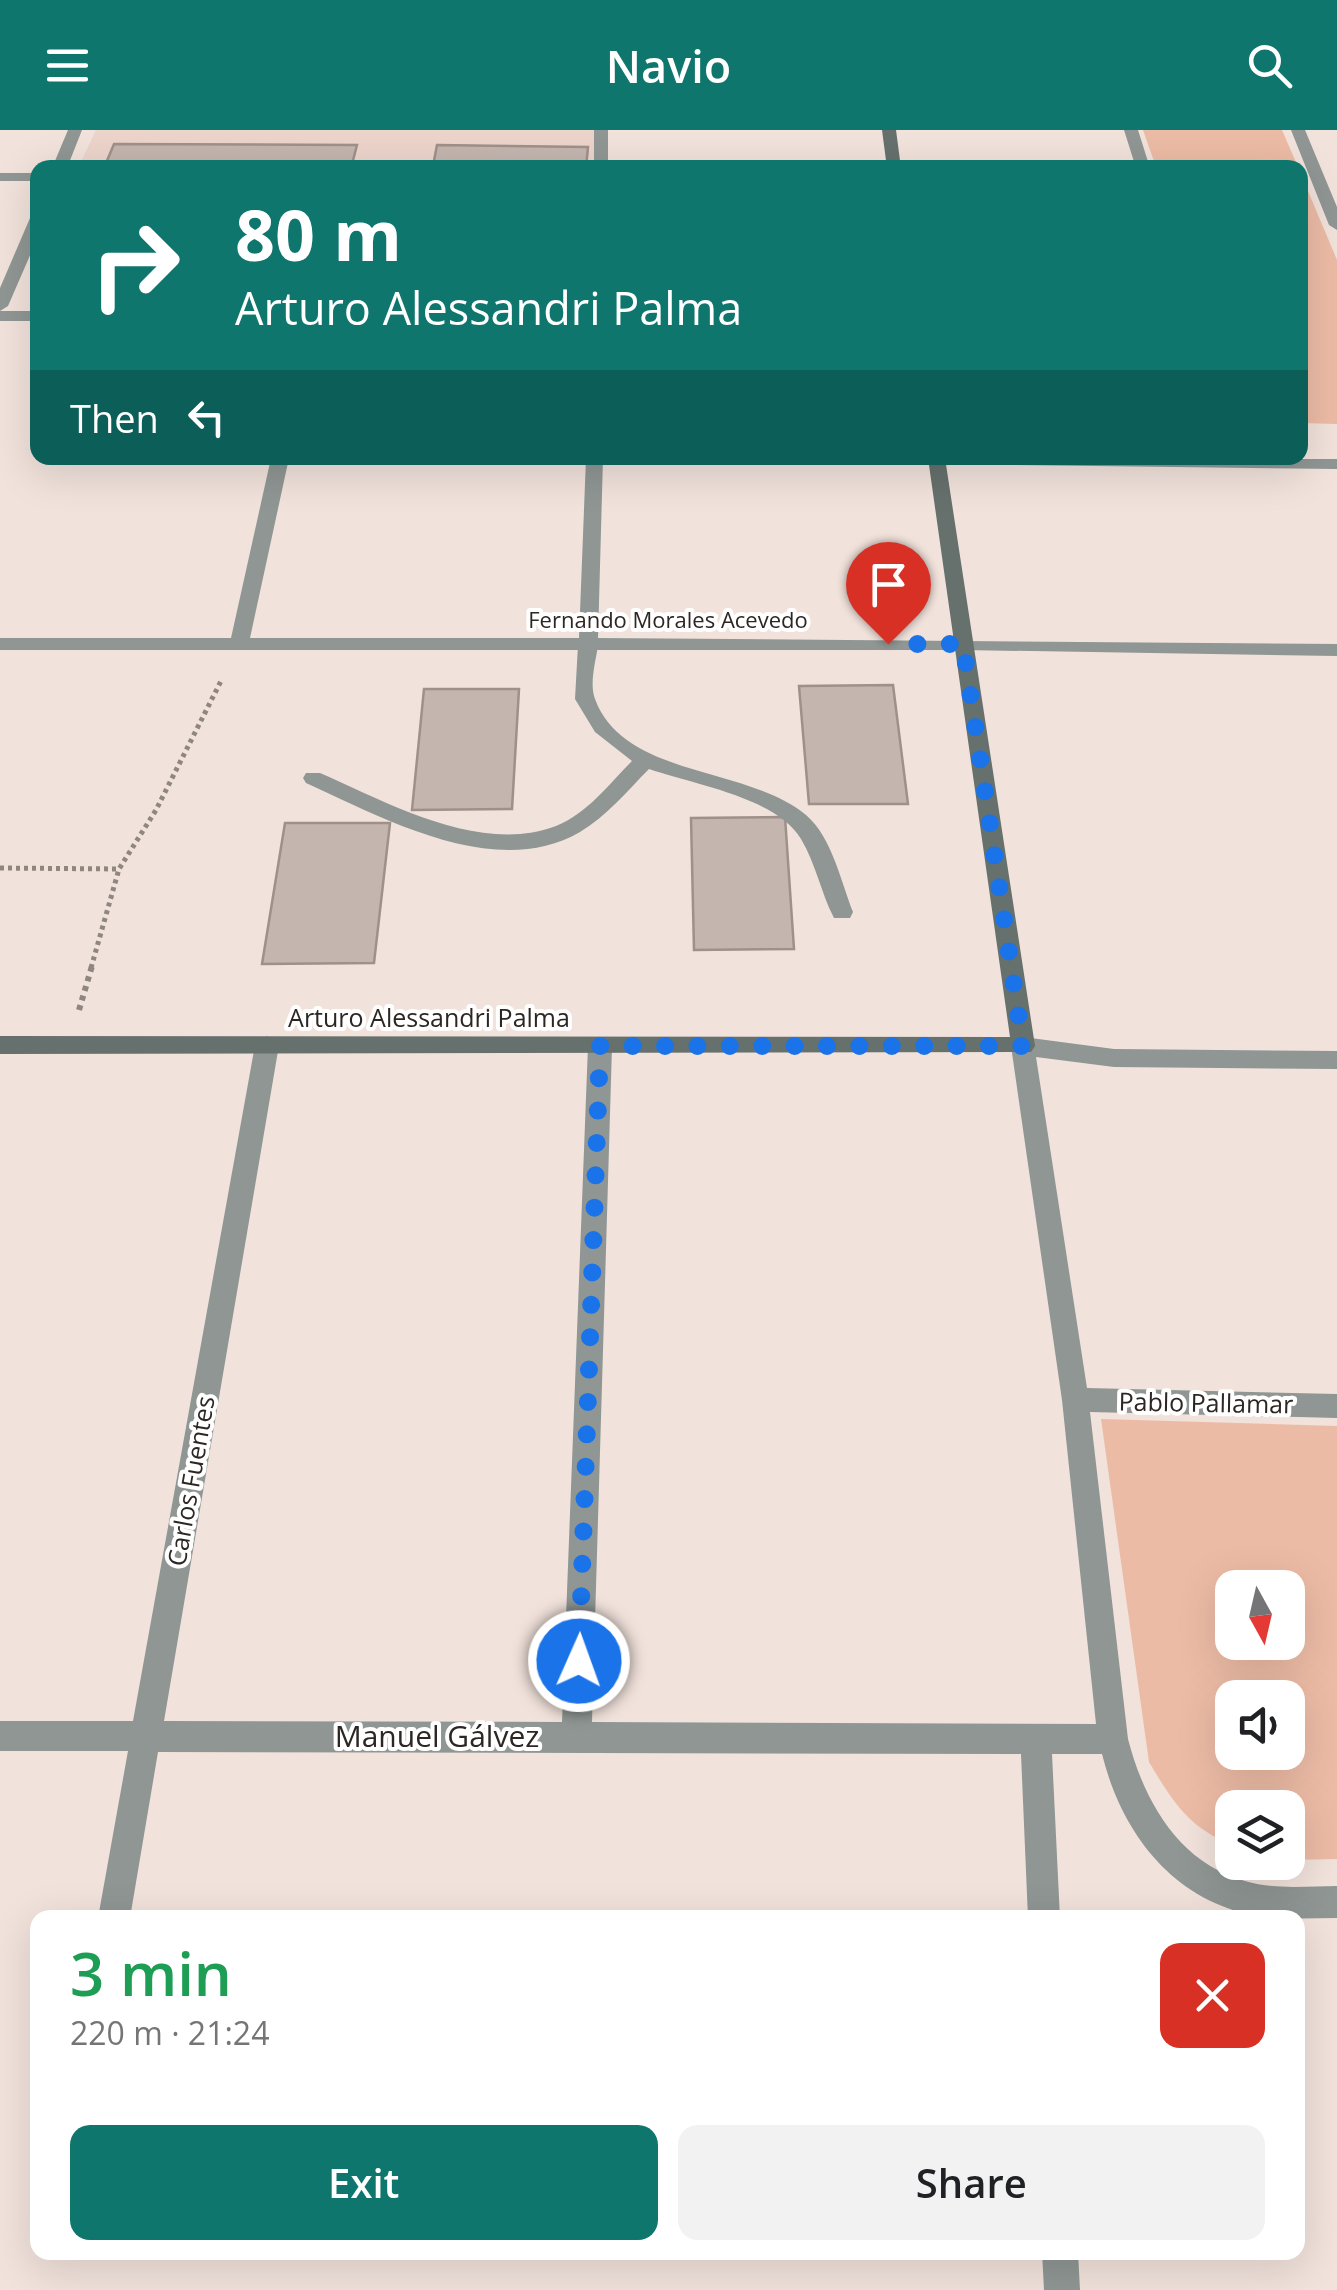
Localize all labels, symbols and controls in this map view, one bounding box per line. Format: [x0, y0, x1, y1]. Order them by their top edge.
text: Navio [606, 35, 731, 96]
icon: menu [40, 38, 95, 93]
icon: search [1242, 38, 1297, 93]
text: 80 m [235, 186, 402, 282]
icon: right [70, 200, 200, 330]
text: Arturo Alessandri Palma [235, 277, 742, 338]
icon: left [179, 390, 234, 445]
text: Then [70, 392, 159, 444]
pin [846, 542, 931, 645]
icon: arrive [861, 557, 916, 612]
street label: Fernando Morales Acevedo [528, 604, 808, 634]
street label: Arturo Alessandri Palma [288, 1000, 570, 1034]
street label: Pablo Pallamar [1118, 1383, 1294, 1421]
street label: Carlos Fuentes [158, 1393, 222, 1569]
north arrow [1215, 1570, 1305, 1660]
map controls [1215, 1570, 1305, 1880]
position arrow [527, 1609, 631, 1713]
button: sound [1215, 1680, 1305, 1770]
street label: Manuel Gálvez [335, 1715, 539, 1756]
button: layers [1215, 1790, 1305, 1880]
text: 3 min [70, 1932, 232, 2014]
button: close [1160, 1943, 1265, 2048]
text: 220 m · 21:24 [70, 2011, 269, 2054]
button: Exit [70, 2125, 658, 2240]
button: Share [678, 2125, 1265, 2240]

